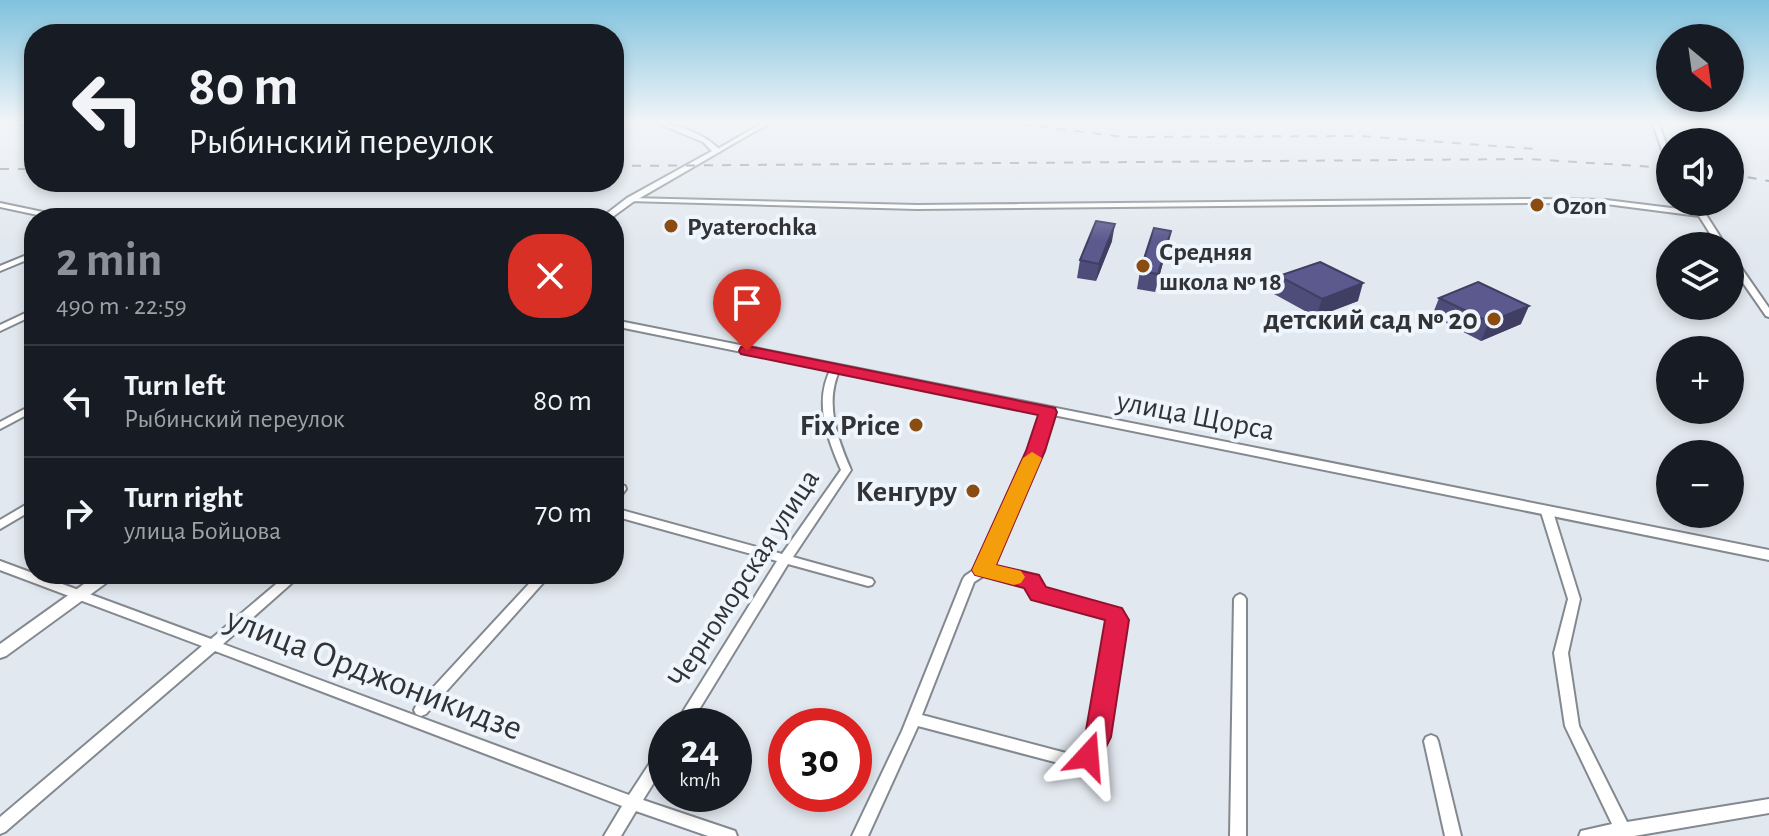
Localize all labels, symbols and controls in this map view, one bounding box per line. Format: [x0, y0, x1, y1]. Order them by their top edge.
north arrow [1656, 24, 1744, 112]
map controls [1656, 24, 1744, 528]
icon: left [56, 56, 160, 160]
text: 80 m [188, 59, 298, 115]
text: Рыбинский переулок [188, 124, 494, 160]
button: sound [1656, 128, 1744, 216]
place label: Ozon [1553, 193, 1607, 219]
marker: Ozon [1528, 196, 1546, 214]
place label: Pyaterochka [687, 214, 817, 240]
marker: Pyaterochka [662, 217, 680, 235]
button: layers [1656, 232, 1744, 320]
button: close [508, 234, 592, 318]
text: 2 min [56, 237, 163, 285]
place label: Средняя школа № 18 [1159, 239, 1282, 295]
marker: Средняя школа № 18 [1134, 257, 1152, 275]
pin [713, 269, 781, 351]
icon: arrive [725, 281, 769, 325]
text: 490 m · 22:59 [56, 293, 187, 319]
place label: детский сад № 20 [1263, 305, 1478, 335]
marker: детский сад № 20 [1485, 310, 1503, 328]
button: + [1656, 336, 1744, 424]
text: Turn left [124, 371, 225, 401]
icon: left [56, 379, 100, 423]
text: 80 m [533, 386, 592, 416]
street label: улица Щорса [1113, 386, 1277, 446]
text: Рыбинский переулок [124, 406, 345, 432]
place label: Fix Price [800, 411, 900, 441]
marker: Fix Price [907, 416, 925, 434]
button: − [1656, 440, 1744, 528]
street label: Черноморская улица [662, 464, 825, 693]
place label: Кенгуру [855, 477, 957, 507]
marker: Кенгуру [964, 482, 982, 500]
text: Turn right [124, 483, 243, 513]
icon: right [56, 491, 100, 535]
text: 70 m [535, 498, 592, 528]
text: улица Бойцова [124, 518, 281, 544]
street label: улица Орджоникидзе [220, 600, 527, 747]
speed limit sign: 30 [768, 708, 872, 812]
position arrow [1046, 714, 1130, 798]
text: 24 [681, 730, 719, 770]
text: km/h [679, 770, 721, 790]

